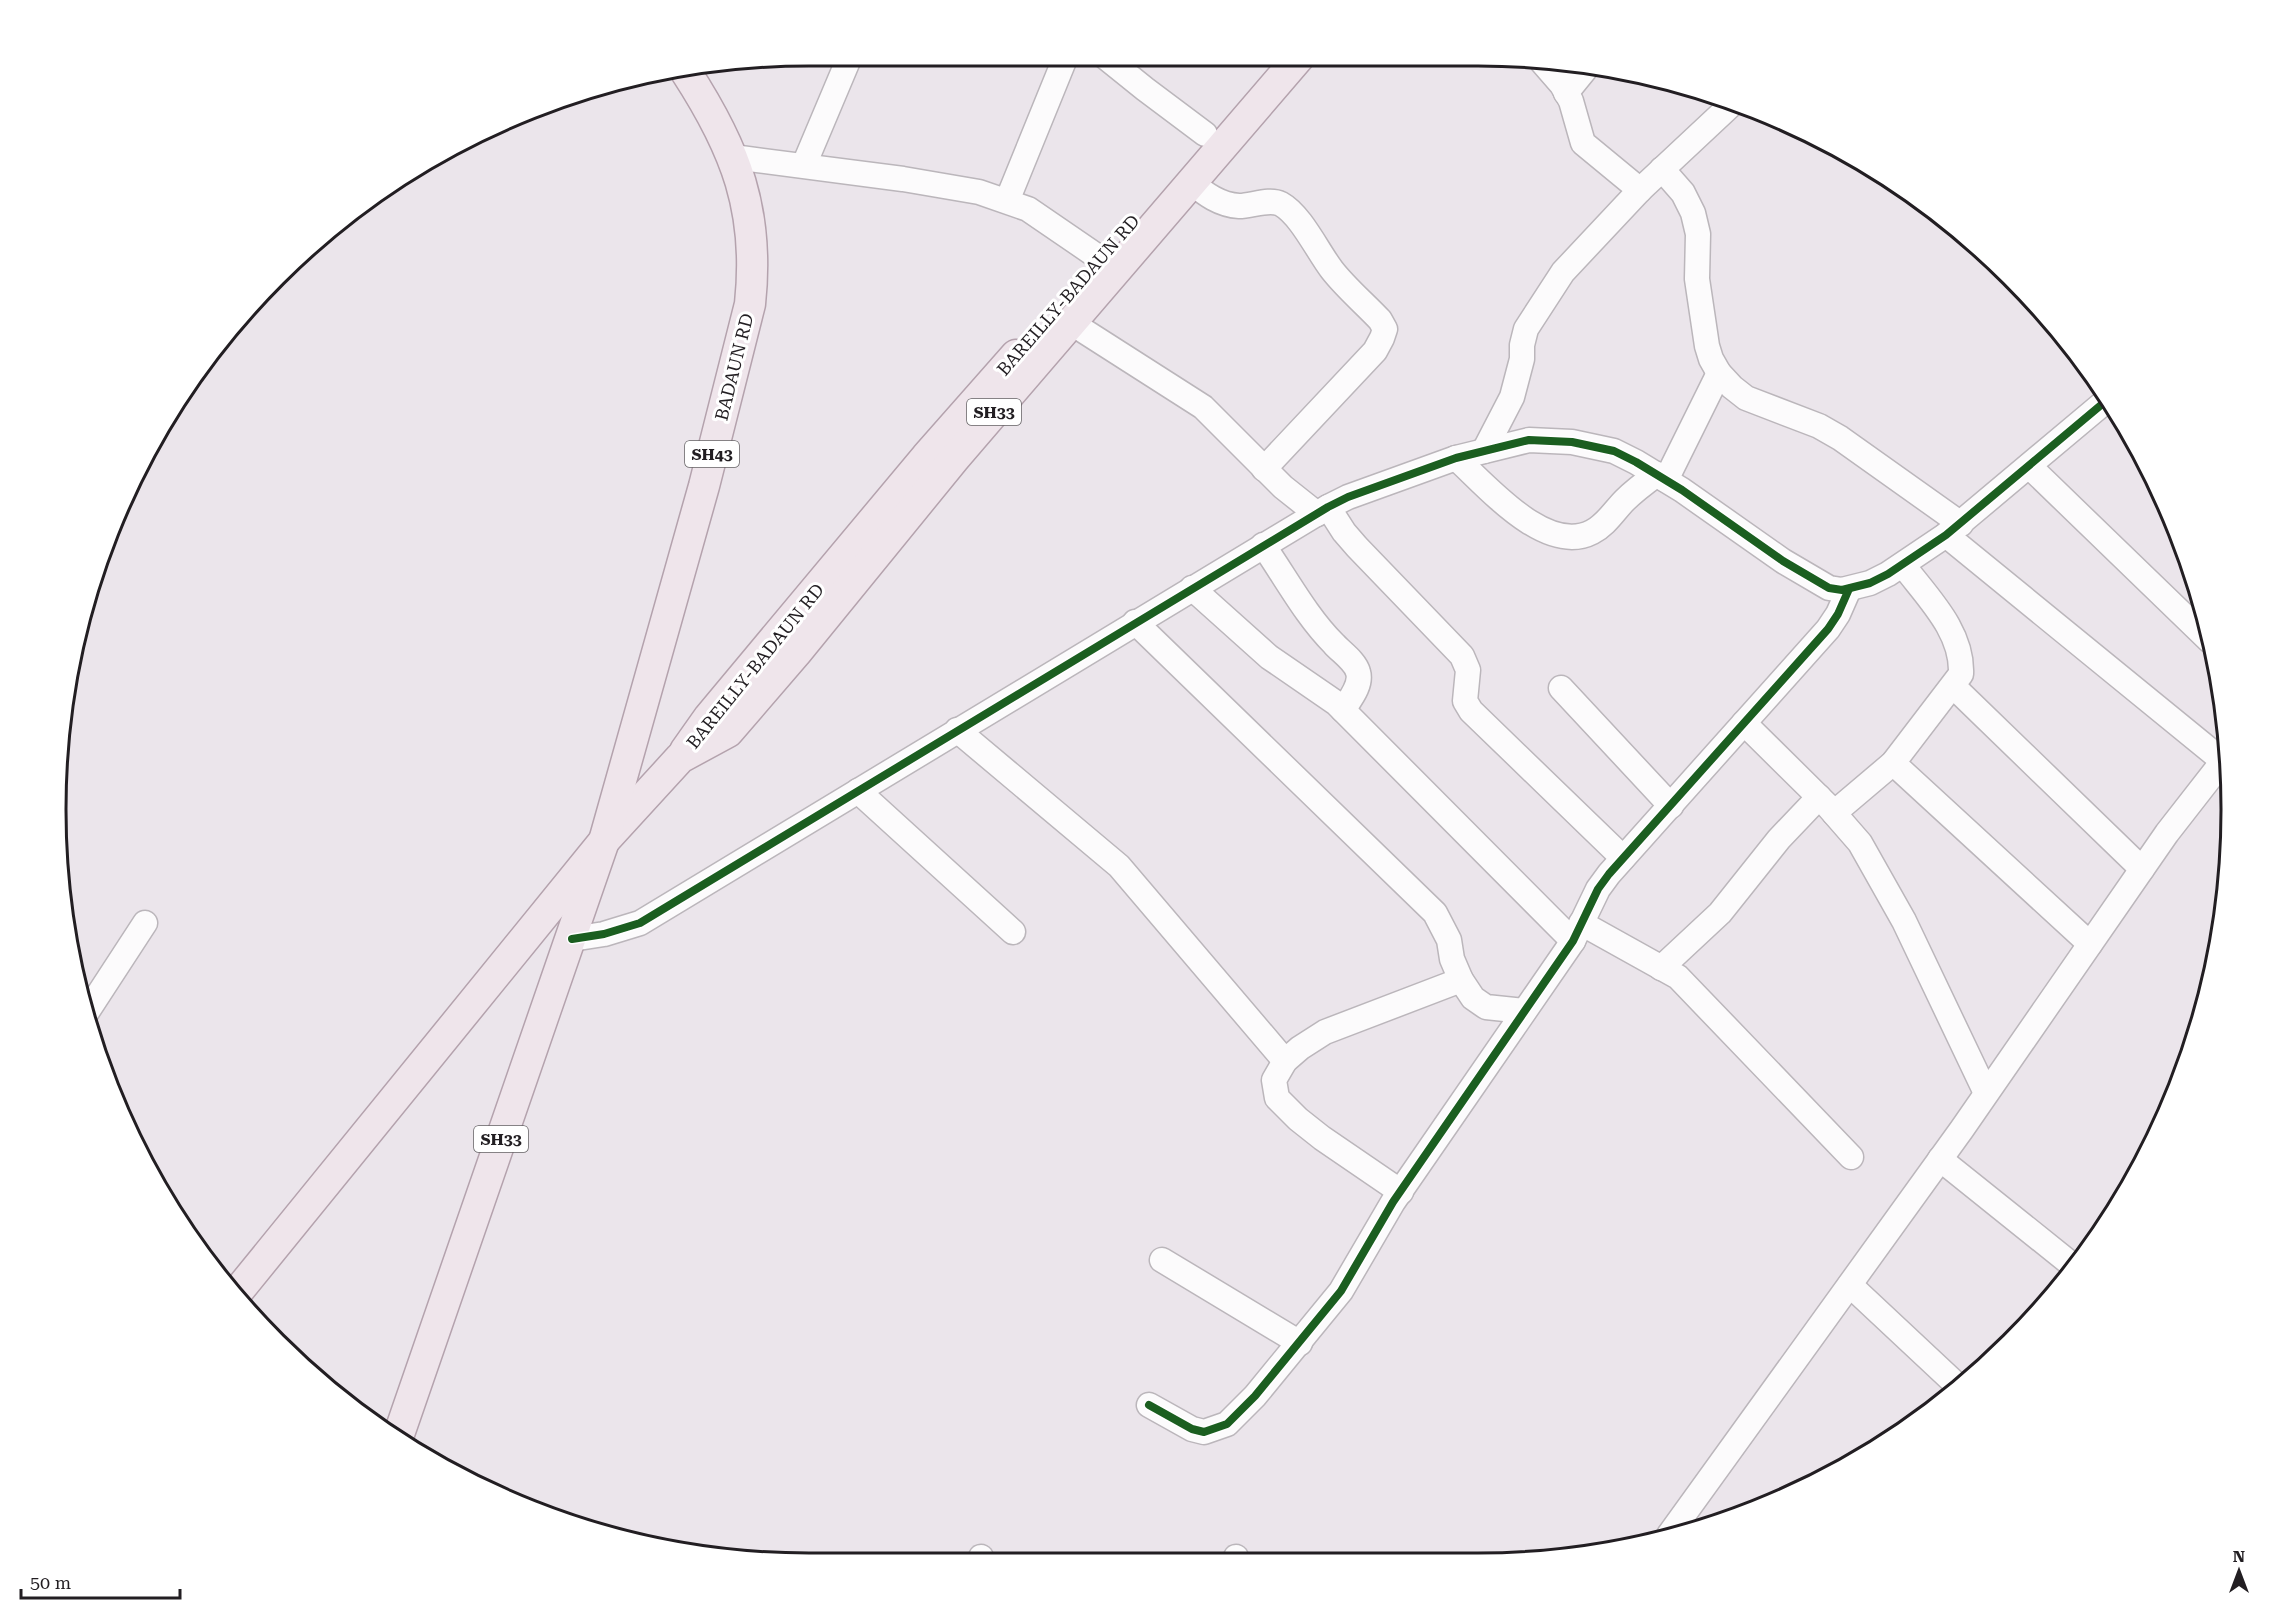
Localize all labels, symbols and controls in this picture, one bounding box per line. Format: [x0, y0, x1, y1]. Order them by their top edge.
street label: BAREILLY-BADAUN RD [992, 210, 1144, 380]
street label: BADAUN RD [711, 311, 757, 423]
road number: SH33 [967, 399, 1021, 425]
road number: SH43 [685, 441, 739, 467]
street label: BAREILLY-BADAUN RD [682, 579, 828, 753]
road number: SH33 [474, 1126, 528, 1152]
north arrow [2209, 1541, 2269, 1601]
text: N [2233, 1547, 2245, 1566]
scale bar [21, 1562, 180, 1600]
text: 50 m [30, 1572, 71, 1593]

